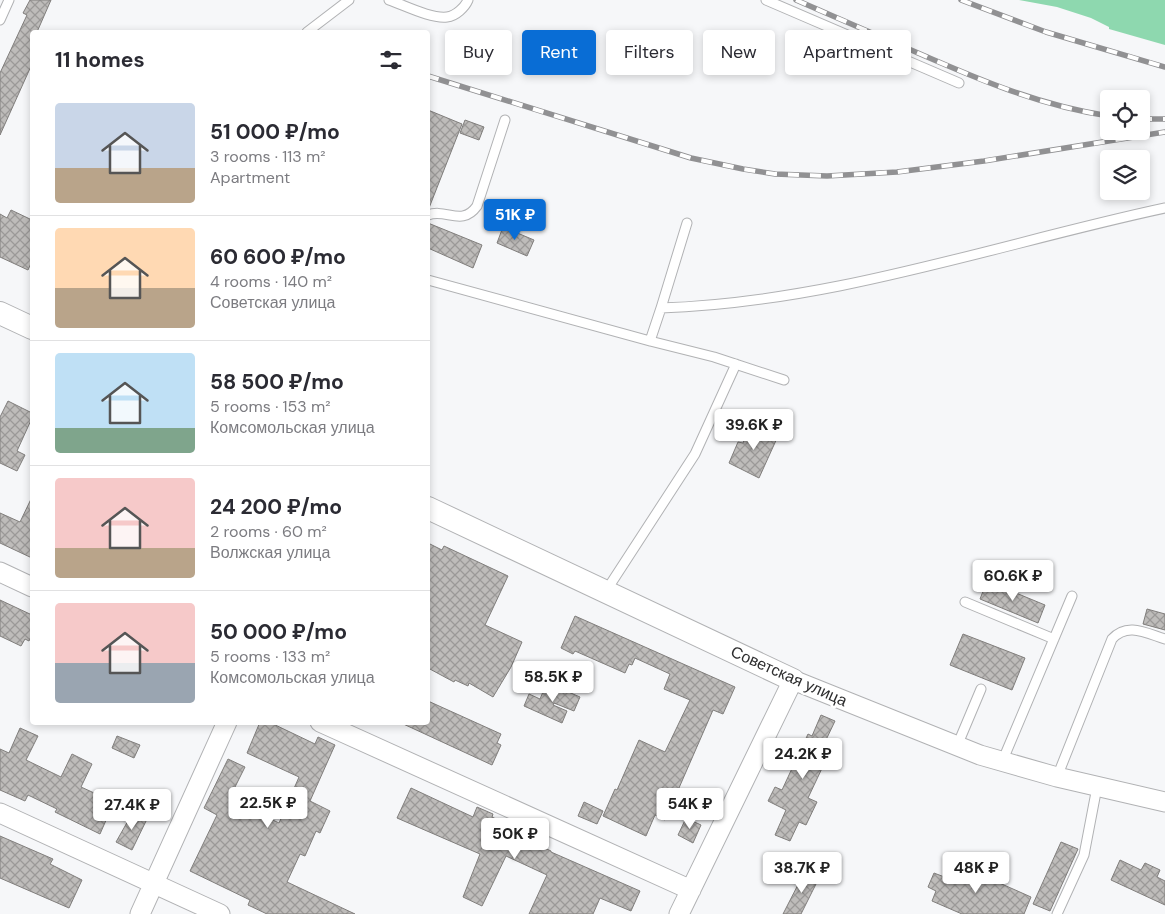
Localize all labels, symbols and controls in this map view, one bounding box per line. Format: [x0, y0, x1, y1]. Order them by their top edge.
chip: Buy [445, 30, 512, 75]
chip: Rent [522, 30, 596, 75]
chip: Filters [606, 30, 693, 75]
chip: New [703, 30, 775, 75]
chip: Apartment [785, 30, 911, 75]
text: 11 homes [55, 46, 145, 74]
icon: filters [377, 46, 405, 74]
map controls [1100, 90, 1150, 200]
button: locate [1100, 90, 1150, 140]
text: 51 000 ₽/mo [210, 118, 340, 146]
icon: home [95, 123, 155, 183]
text: 3 rooms · 113 m² [210, 146, 326, 167]
button: layers [1100, 150, 1150, 200]
text: Apartment [210, 167, 290, 188]
pin: 51K ₽ [480, 198, 550, 241]
text: 51K ₽ [495, 204, 535, 225]
text: 60 600 ₽/mo [210, 243, 346, 271]
icon: home [95, 248, 155, 308]
text: 4 rooms · 140 m² [210, 271, 332, 292]
text: Советская улица [210, 292, 335, 313]
text: 58 500 ₽/mo [210, 368, 344, 396]
icon: home [95, 373, 155, 433]
text: 5 rooms · 153 m² [210, 396, 331, 417]
pin: 39.6K ₽ [708, 408, 800, 451]
text: 39.6K ₽ [725, 414, 783, 435]
text: Комсомольская улица [210, 417, 375, 438]
text: 24 200 ₽/mo [210, 493, 342, 521]
icon: home [95, 498, 155, 558]
text: 2 rooms · 60 m² [210, 521, 327, 542]
text: Волжская улица [210, 542, 330, 563]
pin: 60.6K ₽ [967, 560, 1059, 602]
text: 60.6K ₽ [983, 565, 1043, 586]
text: 50 000 ₽/mo [210, 618, 347, 646]
icon: home [95, 623, 155, 683]
street label: Советская улица [727, 641, 851, 711]
text: 5 rooms · 133 m² [210, 646, 330, 667]
pin: 58.5K ₽ [507, 660, 599, 703]
text: 58.5K ₽ [524, 666, 582, 687]
text: Комсомольская улица [210, 667, 375, 688]
pin: 24.2K ₽ [757, 738, 849, 780]
text: 24.2K ₽ [774, 743, 832, 764]
pin: 22.5K ₽ [222, 786, 314, 829]
pin: 27.4K ₽ [86, 788, 178, 831]
pin: 54K ₽ [655, 788, 725, 830]
text: 22.5K ₽ [239, 792, 297, 813]
text: 54K ₽ [667, 793, 713, 814]
text: 27.4K ₽ [104, 794, 160, 815]
pin: 50K ₽ [480, 818, 550, 860]
text: 50K ₽ [492, 823, 538, 844]
pin: 38.7K ₽ [756, 852, 848, 894]
pin: 48K ₽ [941, 852, 1011, 894]
text: 38.7K ₽ [774, 857, 830, 878]
text: 48K ₽ [953, 857, 999, 878]

